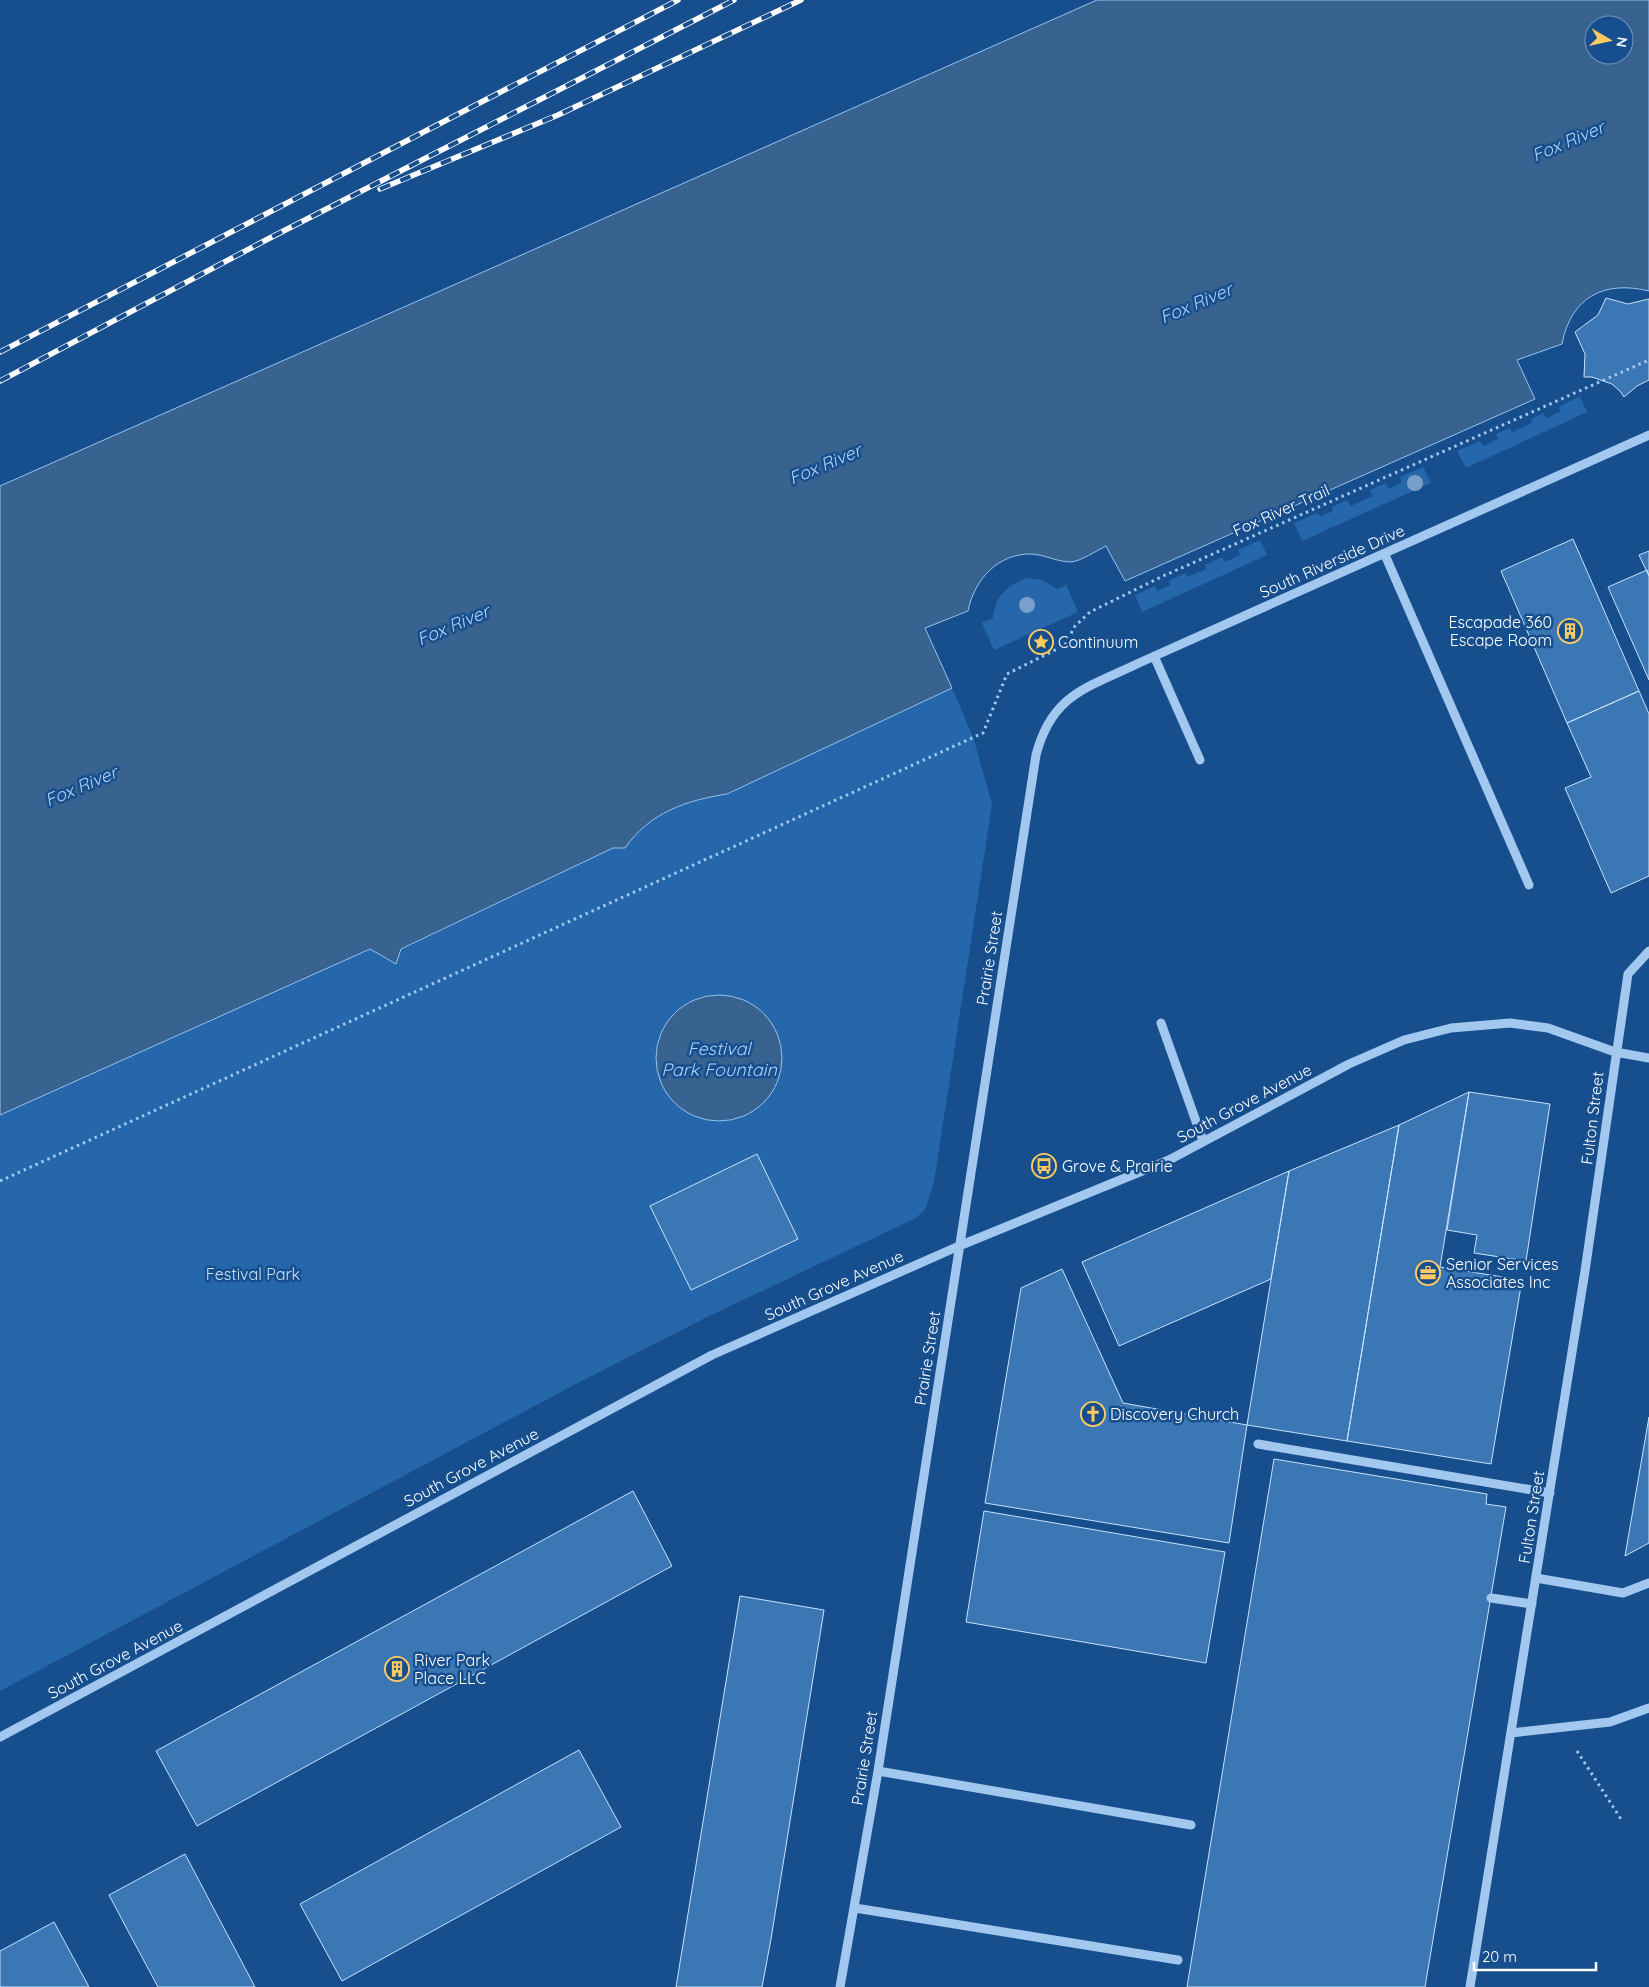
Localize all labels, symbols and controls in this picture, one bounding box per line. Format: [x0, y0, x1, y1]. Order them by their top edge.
north arrow [1584, 15, 1634, 65]
text: N [1612, 36, 1632, 49]
water label: Fox River [1528, 115, 1610, 167]
water label: Fox River [1156, 277, 1238, 329]
water label: Fox River [785, 438, 867, 490]
street label: Fox River Trail [1229, 480, 1333, 540]
street label: South Riverside Drive [1256, 520, 1408, 602]
water label: Fox River [413, 599, 495, 651]
place label: Escapade 360 Escape Room [1448, 612, 1552, 650]
building icon: Escapade 360 Escape Room [1557, 618, 1583, 644]
place icon: Continuum [1028, 629, 1054, 655]
place label: Continuum [1058, 632, 1138, 652]
water label: Fox River [41, 760, 123, 812]
street label: Prairie Street [972, 909, 1006, 1007]
water label: Festival Park Fountain [661, 1037, 777, 1081]
street label: South Grove Avenue [1173, 1059, 1315, 1147]
street label: Fulton Street [1576, 1070, 1608, 1166]
bus stop icon: Grove & Prairie [1031, 1153, 1057, 1179]
place label: Grove & Prairie [1062, 1156, 1173, 1176]
street label: South Grove Avenue [762, 1245, 906, 1325]
place label: Senior Services Associates Inc [1446, 1254, 1559, 1292]
office icon: Senior Services Associates Inc [1415, 1260, 1441, 1286]
park label: Festival Park [206, 1264, 300, 1284]
street label: Prairie Street [910, 1309, 944, 1407]
church icon: Discovery Church [1080, 1401, 1106, 1427]
place label: Discovery Church [1110, 1404, 1239, 1424]
street label: South Grove Avenue [400, 1423, 542, 1511]
street label: Fulton Street [1514, 1469, 1548, 1565]
street label: South Grove Avenue [44, 1615, 186, 1703]
place label: River Park Place LLC [414, 1650, 490, 1688]
building icon: River Park Place LLC [384, 1656, 410, 1682]
street label: Prairie Street [847, 1709, 881, 1807]
scale bar [1474, 1940, 1596, 1972]
text: 20 m [1482, 1947, 1517, 1966]

